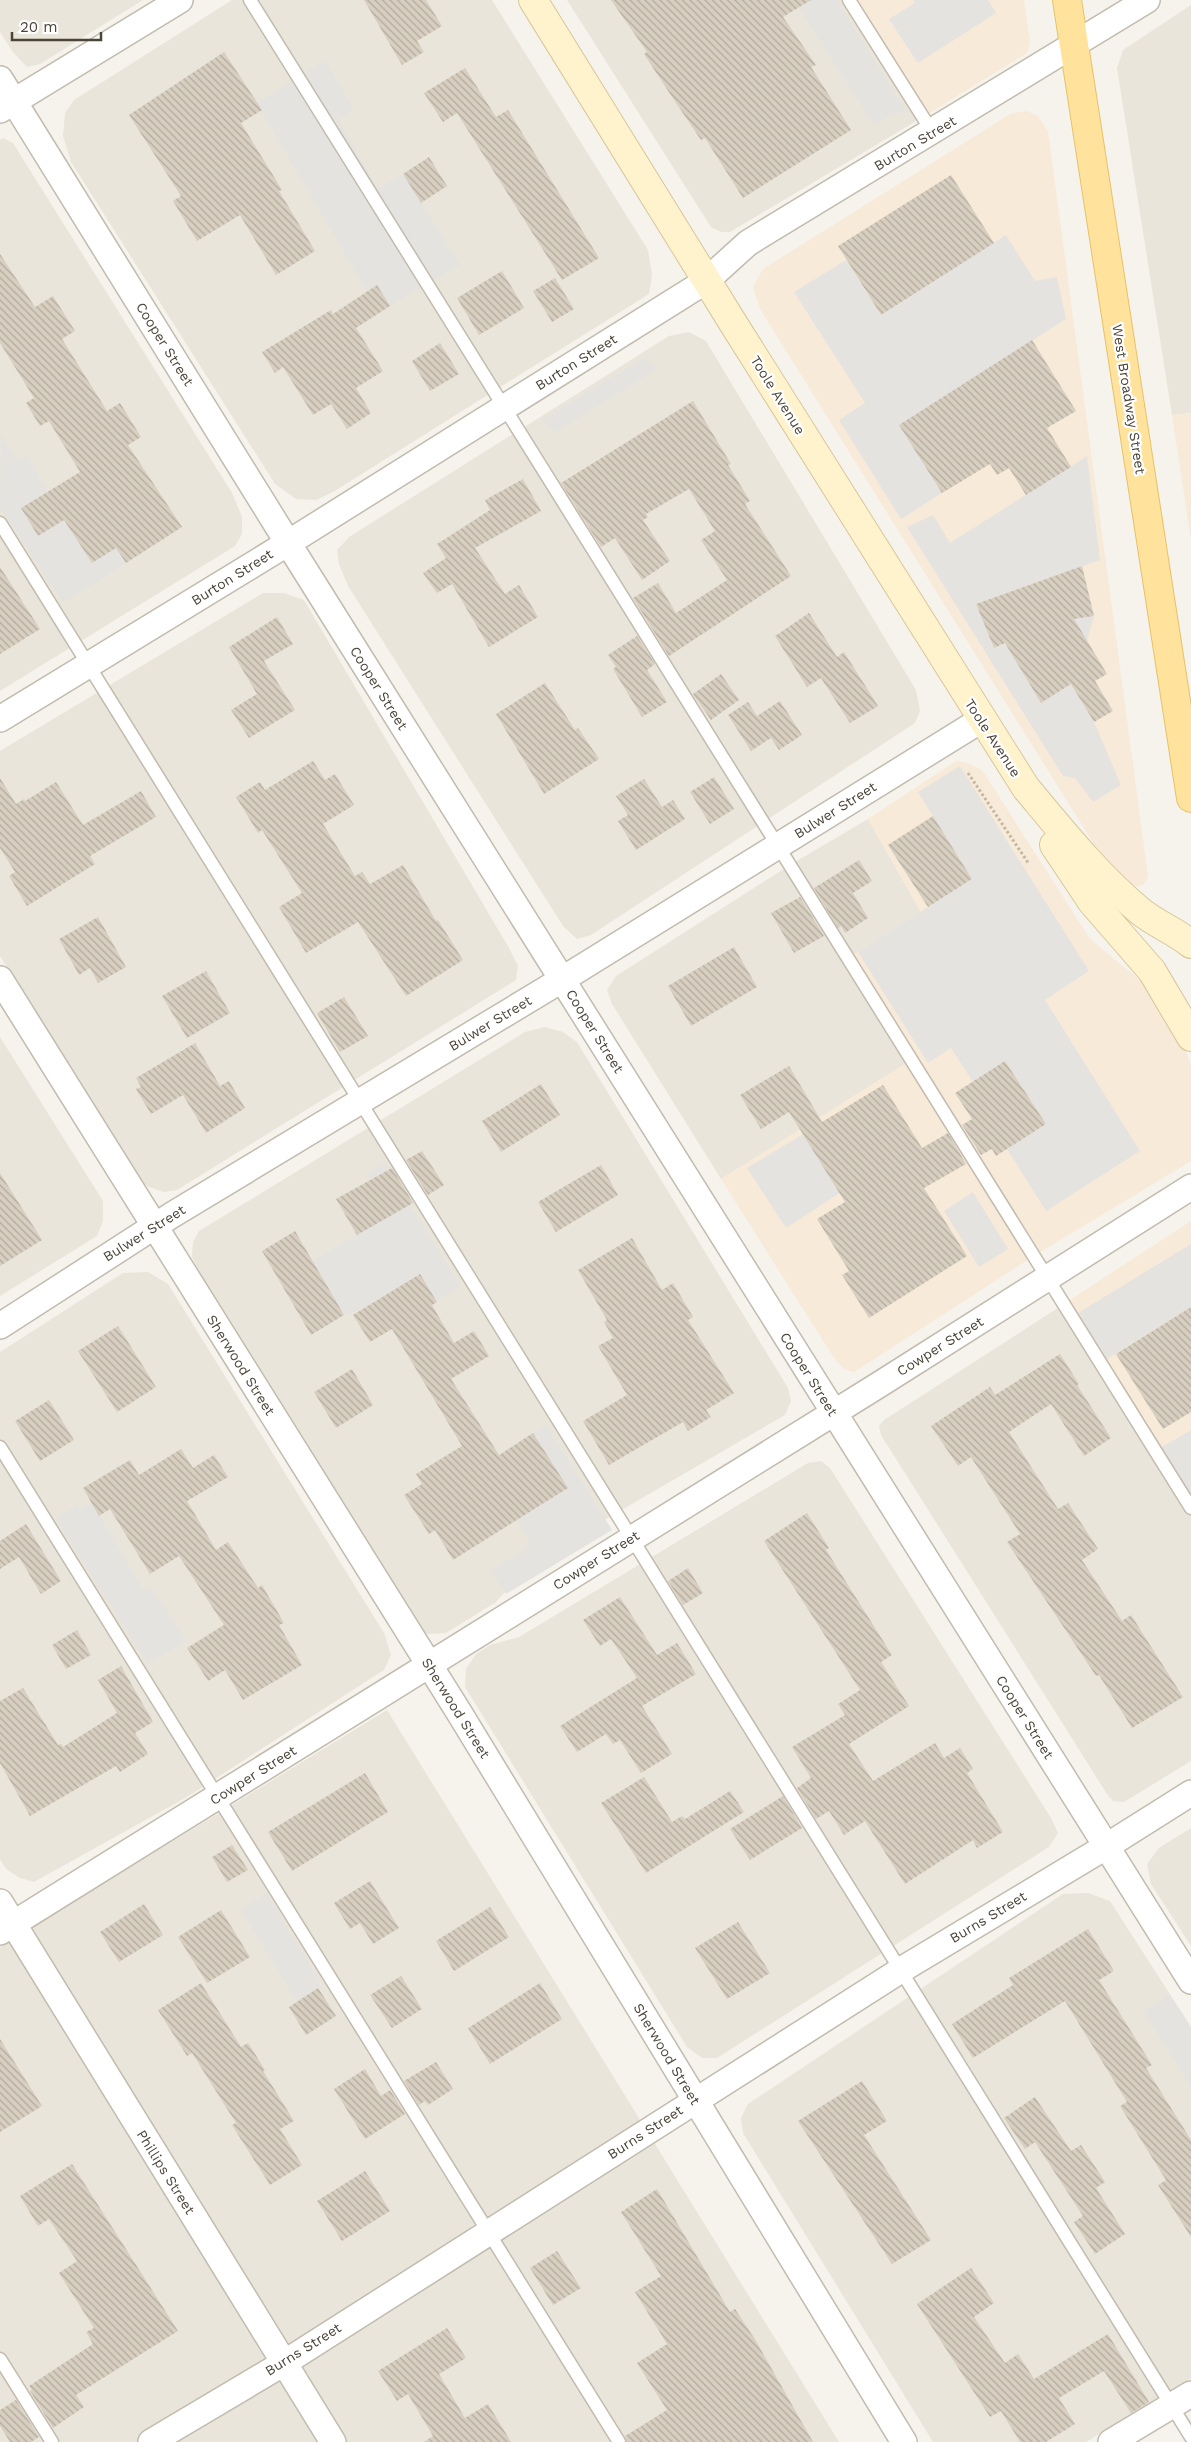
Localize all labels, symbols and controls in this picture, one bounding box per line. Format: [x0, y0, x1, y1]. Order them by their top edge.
scale bar [12, 10, 101, 42]
text: 20 m [20, 18, 58, 36]
street label: Burton Street [871, 112, 959, 174]
street label: Cooper Street [133, 299, 197, 389]
street label: West Broadway Street [1109, 323, 1149, 475]
street label: Burton Street [532, 331, 620, 393]
street label: Toole Avenue [747, 353, 809, 437]
street label: Burton Street [188, 546, 276, 608]
street label: Cooper Street [347, 643, 411, 733]
street label: Toole Avenue [962, 696, 1024, 780]
street label: Bulwer Street [791, 778, 879, 842]
street label: Cooper Street [563, 986, 627, 1076]
street label: Bulwer Street [446, 992, 534, 1054]
street label: Bulwer Street [100, 1201, 188, 1265]
street label: Sherwood Street [204, 1312, 278, 1418]
street label: Cowper Street [894, 1313, 986, 1379]
street label: Cooper Street [777, 1329, 841, 1419]
street label: Cowper Street [550, 1527, 642, 1593]
street label: Sherwood Street [419, 1655, 493, 1761]
street label: Cooper Street [993, 1672, 1057, 1762]
street label: Cowper Street [207, 1742, 299, 1808]
street label: Burns Street [947, 1888, 1029, 1946]
street label: Sherwood Street [630, 2000, 704, 2108]
street label: Burns Street [604, 2102, 686, 2162]
street label: Phillips Street [134, 2127, 198, 2217]
street label: Burns Street [262, 2319, 344, 2379]

